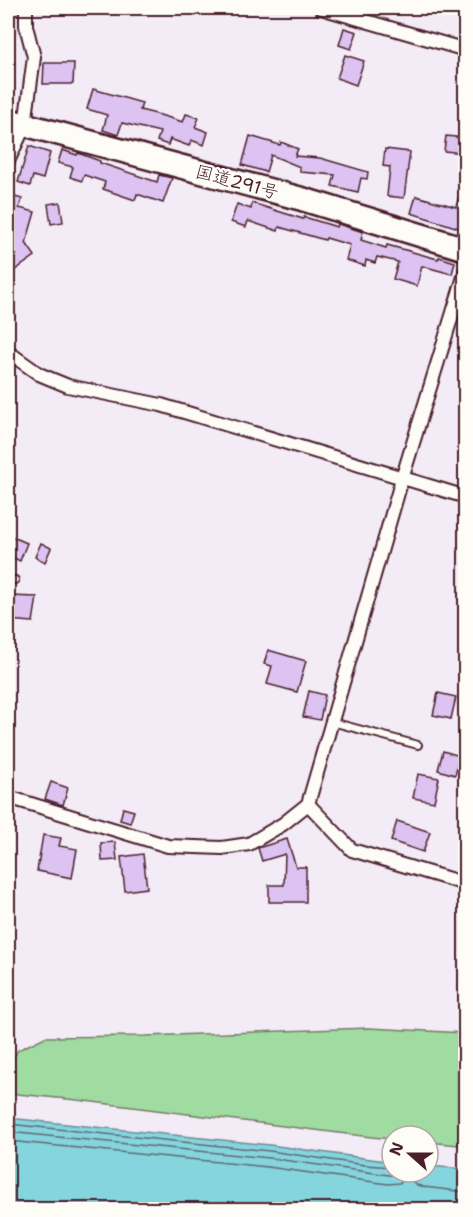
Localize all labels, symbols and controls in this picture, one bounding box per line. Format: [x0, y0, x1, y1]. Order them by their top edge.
street label: 国道291号 [193, 159, 281, 205]
north arrow [380, 1124, 440, 1184]
text: N [384, 1139, 409, 1158]

